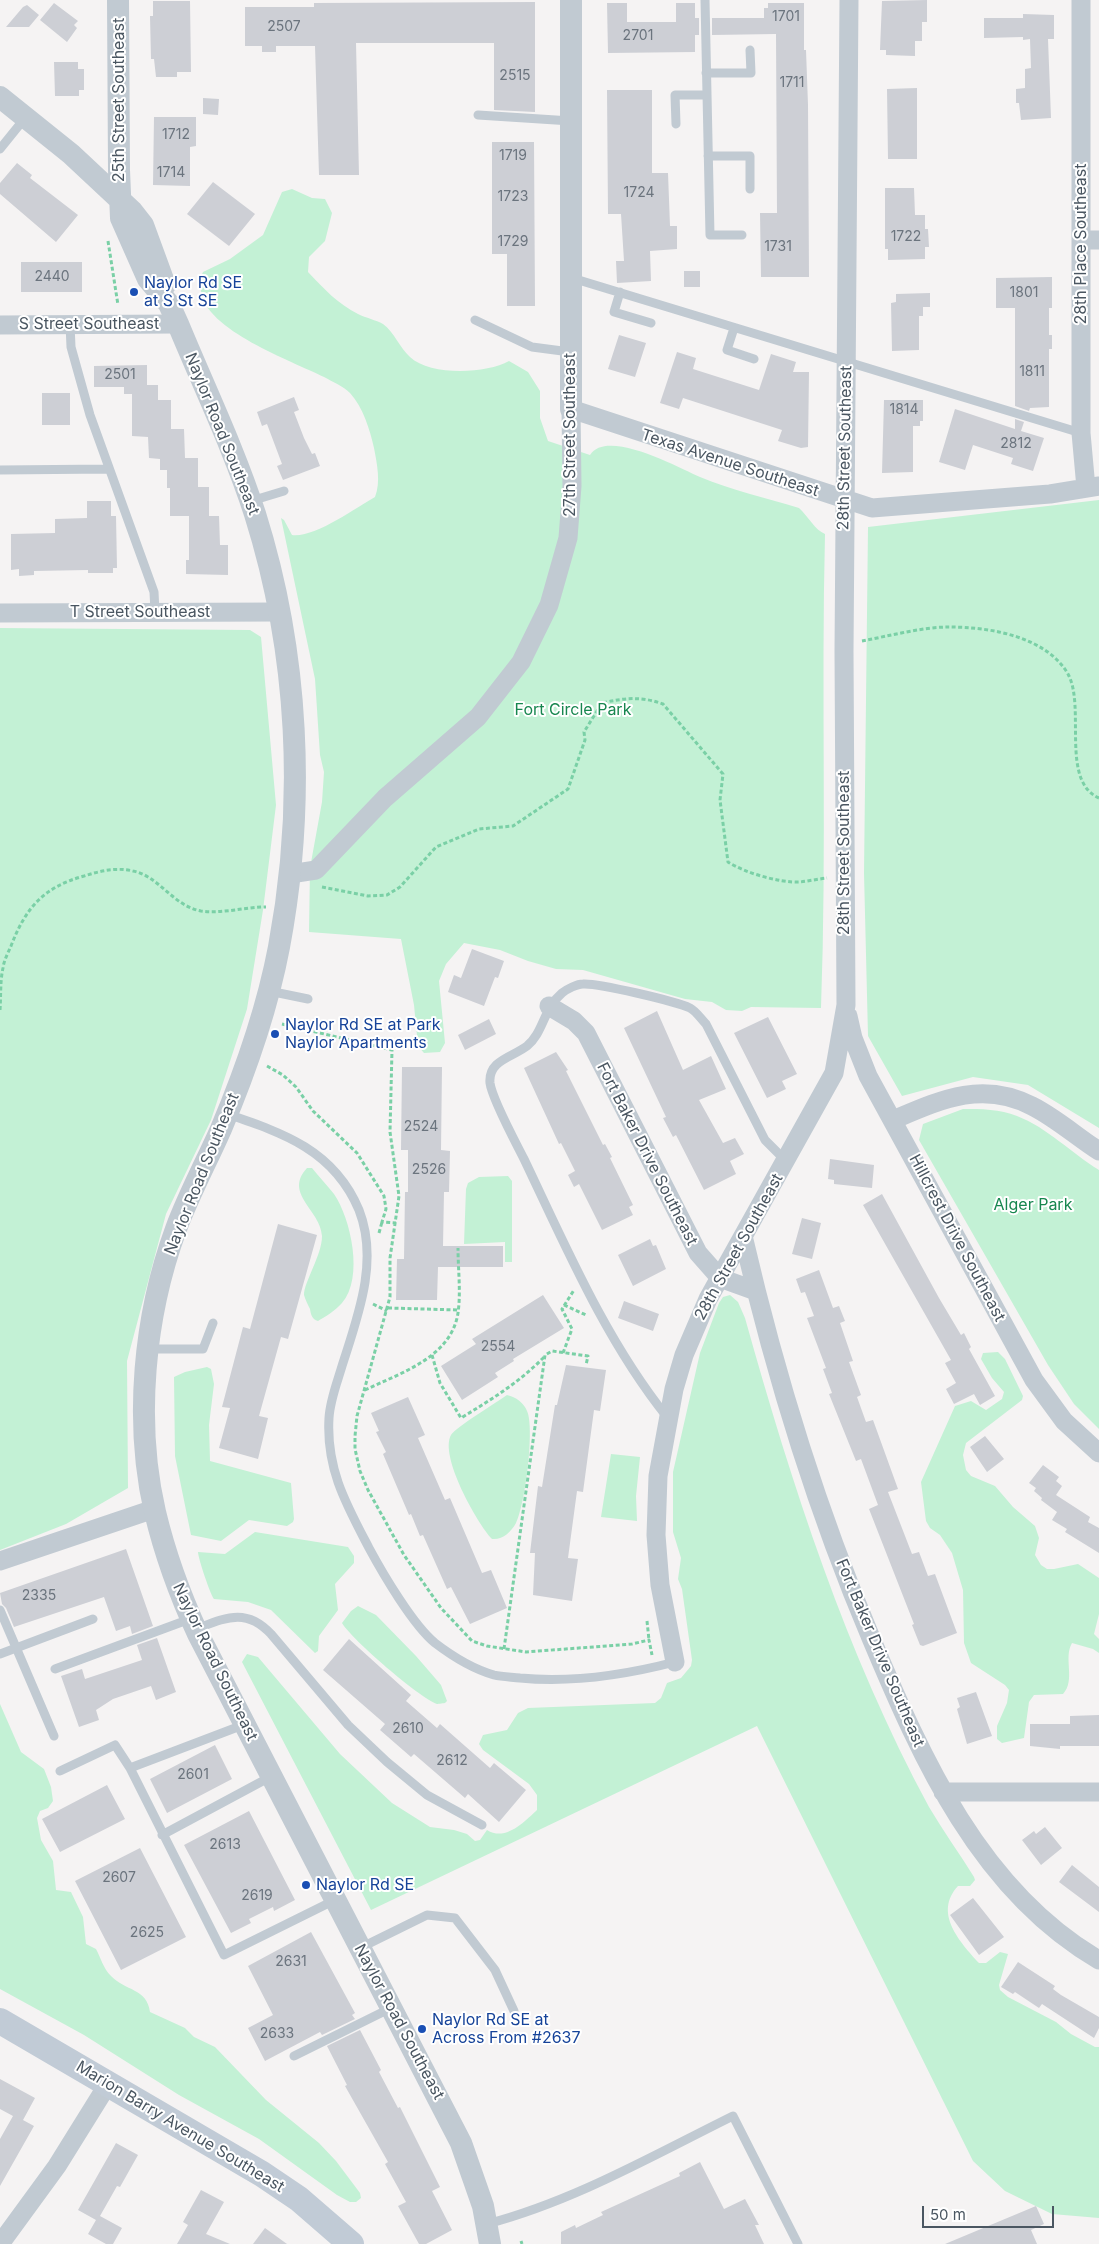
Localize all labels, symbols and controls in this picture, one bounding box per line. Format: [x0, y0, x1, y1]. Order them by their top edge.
house number: 1701 [772, 9, 800, 25]
street label: 25th Street Southeast [109, 18, 129, 182]
house number: 2507 [267, 19, 301, 35]
house number: 2701 [623, 28, 653, 44]
house number: 2515 [499, 68, 531, 84]
house number: 1711 [779, 75, 805, 91]
house number: 1712 [162, 127, 190, 143]
house number: 1719 [499, 148, 527, 164]
street label: 28th Place Southeast [1071, 163, 1091, 325]
house number: 1714 [157, 165, 185, 181]
house number: 1724 [624, 185, 654, 201]
house number: 1723 [498, 189, 528, 205]
house number: 1722 [891, 229, 921, 245]
house number: 1729 [498, 234, 528, 250]
house number: 1731 [764, 239, 792, 255]
house number: 2440 [34, 269, 70, 285]
place label: Naylor Rd SE at S St SE [144, 273, 242, 311]
house number: 1801 [1010, 285, 1038, 301]
marker: Naylor Rd SE at S St SE [128, 286, 140, 298]
street label: S Street Southeast [19, 314, 159, 334]
street label: Naylor Road Southeast [181, 350, 263, 518]
street label: 27th Street Southeast [560, 353, 580, 517]
house number: 1811 [1019, 364, 1045, 380]
street label: 28th Street Southeast [834, 366, 856, 530]
house number: 2501 [104, 367, 136, 383]
house number: 1814 [889, 402, 919, 418]
street label: Texas Avenue Southeast [639, 425, 821, 501]
house number: 2812 [1000, 436, 1032, 452]
street label: T Street Southeast [70, 602, 210, 622]
park label: Fort Circle Park [515, 700, 631, 720]
street label: 28th Street Southeast [834, 771, 854, 935]
place label: Naylor Rd SE at Park Naylor Apartments [285, 1015, 441, 1053]
marker: Naylor Rd SE at Park Naylor Apartments [269, 1028, 281, 1040]
street label: Fort Baker Drive Southeast [592, 1059, 702, 1249]
street label: Naylor Road Southeast [161, 1090, 243, 1258]
house number: 2524 [404, 1119, 438, 1135]
street label: Hillcrest Drive Southeast [905, 1151, 1009, 1325]
house number: 2526 [412, 1162, 446, 1178]
street label: 28th Street Southeast [691, 1170, 787, 1324]
park label: Alger Park [994, 1195, 1072, 1215]
house number: 2554 [481, 1339, 515, 1355]
street label: Fort Baker Drive Southeast [832, 1556, 928, 1750]
street label: Naylor Road Southeast [168, 1580, 262, 1744]
house number: 2335 [22, 1588, 56, 1604]
house number: 2610 [392, 1721, 424, 1737]
house number: 2612 [436, 1753, 468, 1769]
house number: 2601 [177, 1767, 209, 1783]
house number: 2613 [209, 1837, 241, 1853]
house number: 2607 [102, 1870, 136, 1886]
place label: Naylor Rd SE [316, 1875, 414, 1895]
marker: Naylor Rd SE [300, 1879, 312, 1891]
house number: 2619 [241, 1888, 273, 1904]
house number: 2625 [130, 1925, 164, 1941]
street label: Naylor Road Southeast [350, 1941, 448, 2103]
house number: 2631 [275, 1954, 307, 1970]
place label: Naylor Rd SE at Across From #2637 [432, 2010, 581, 2048]
marker: Naylor Rd SE at Across From #2637 [416, 2023, 428, 2035]
house number: 2633 [260, 2026, 294, 2042]
street label: Marion Barry Avenue Southeast [72, 2057, 288, 2197]
scale bar [924, 2196, 1056, 2228]
text: 50 m [930, 2205, 966, 2224]

